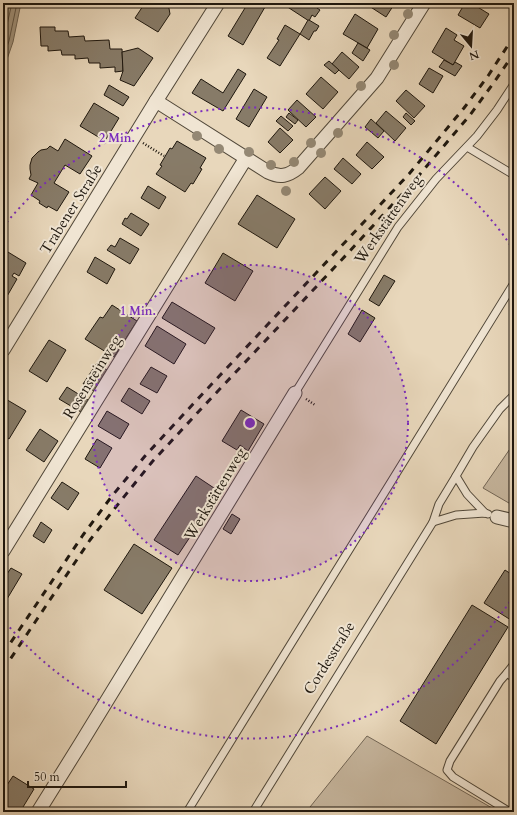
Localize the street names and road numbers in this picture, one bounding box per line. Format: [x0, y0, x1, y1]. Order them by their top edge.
street label: Trabener Straße [35, 160, 107, 258]
street label: Werkstättenweg [349, 170, 427, 269]
street label: Rosensteinweg [58, 331, 126, 423]
street label: Werkstättenweg [179, 443, 251, 545]
street label: Cordesstraße [299, 618, 359, 698]

